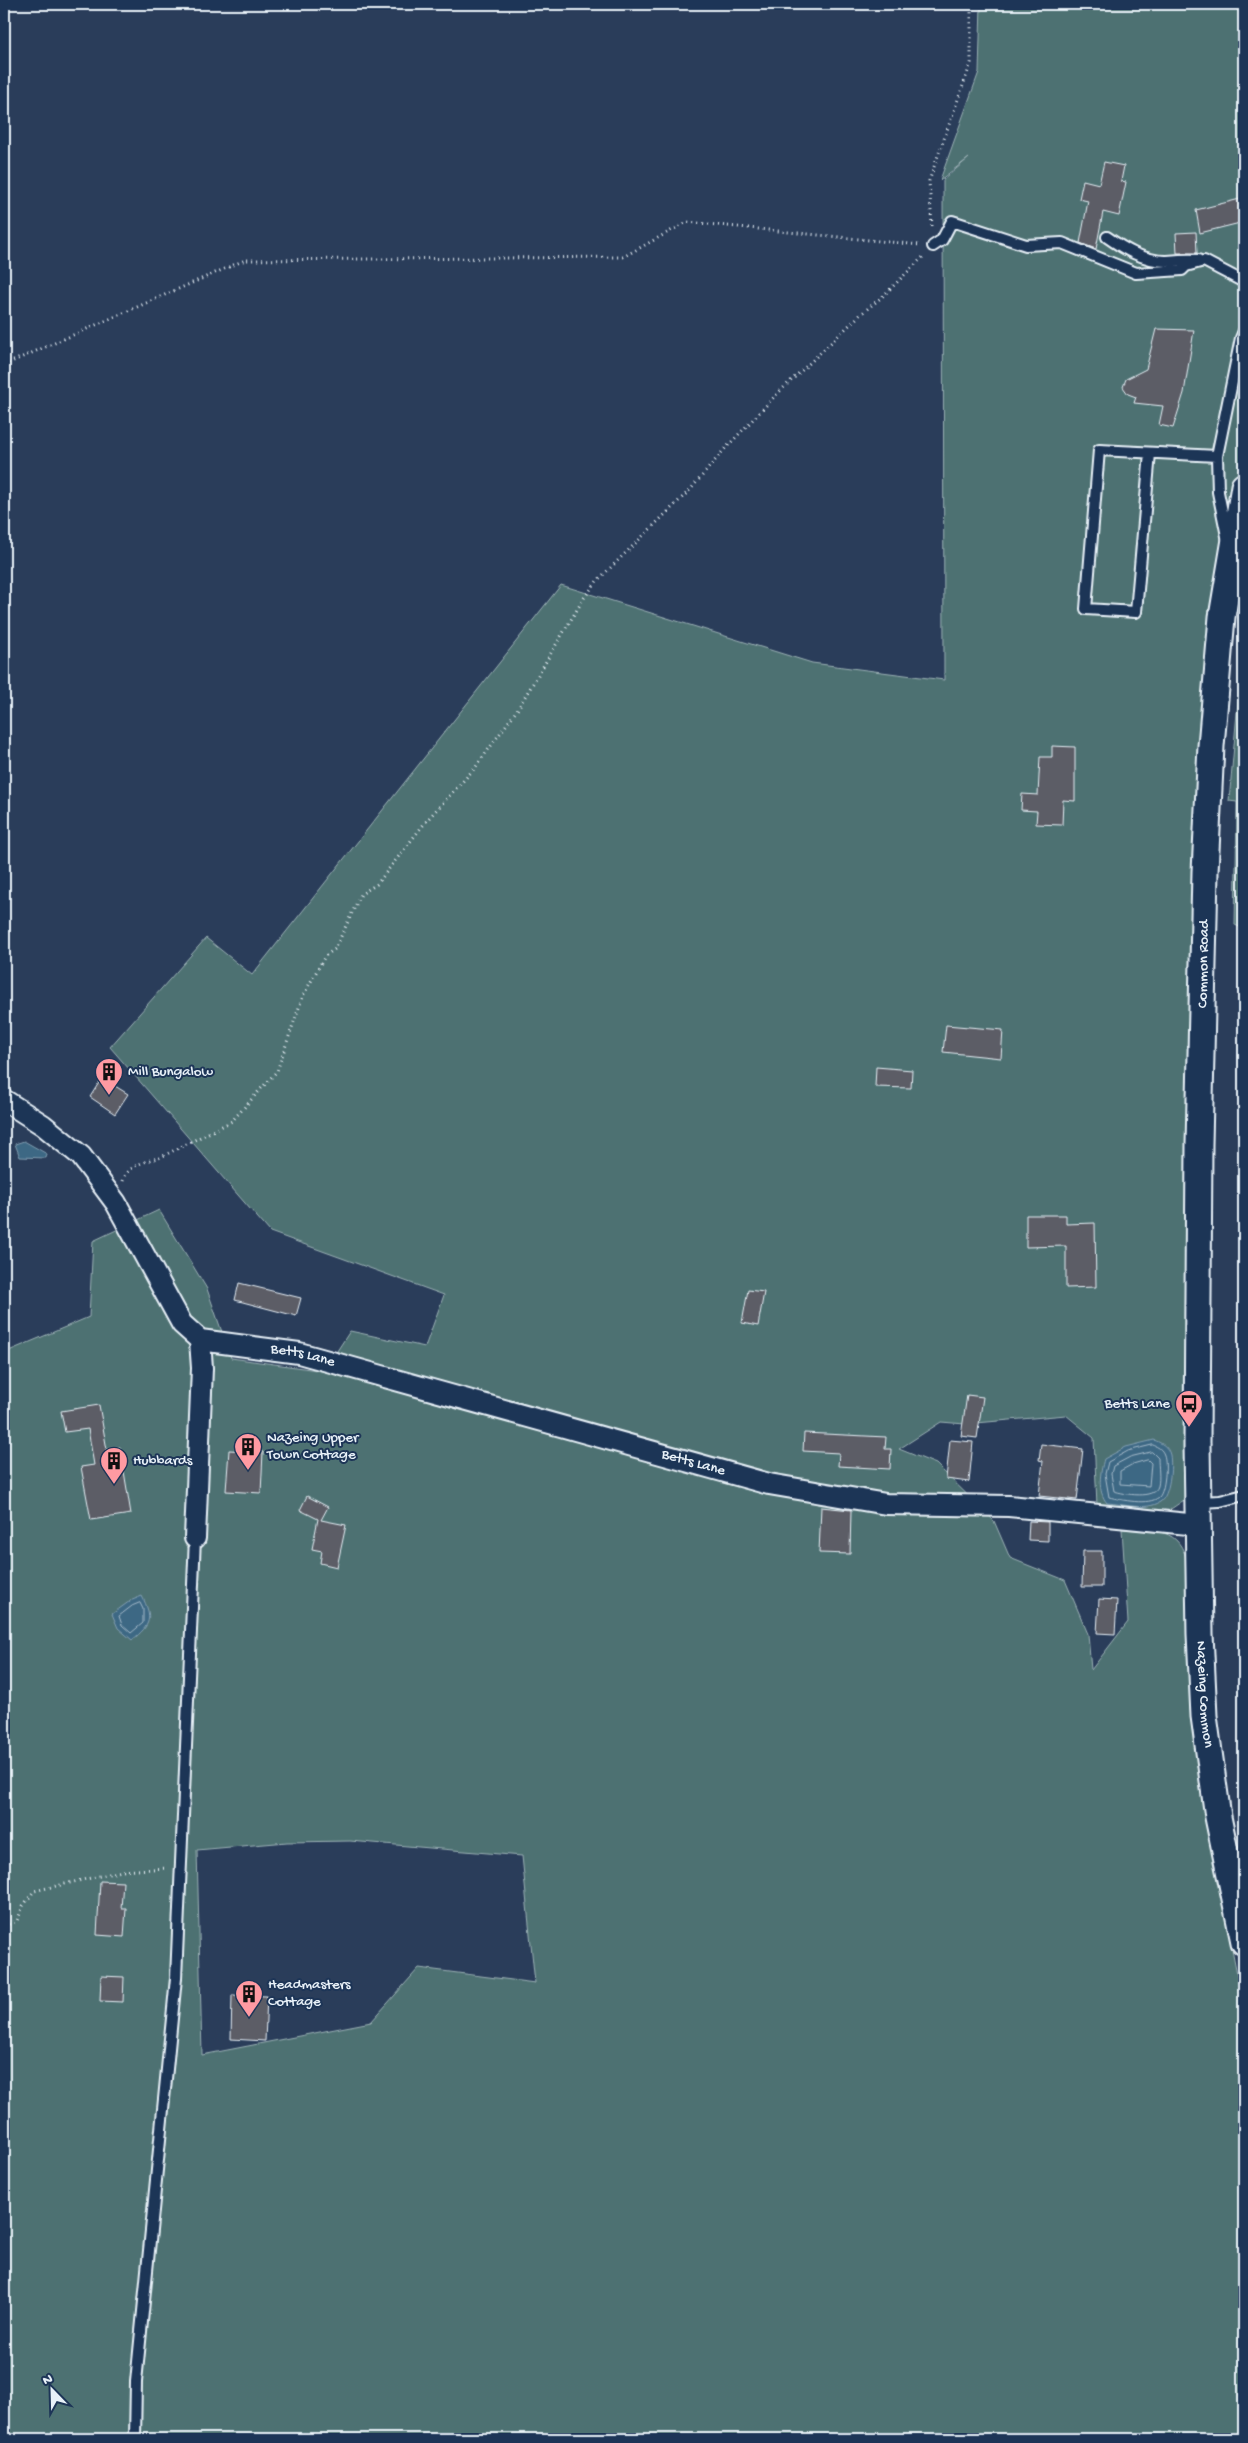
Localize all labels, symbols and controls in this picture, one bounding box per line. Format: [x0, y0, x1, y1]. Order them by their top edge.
street label: Common Road [1194, 918, 1214, 1008]
building icon: Mill Bungalow [94, 1057, 124, 1096]
place label: Mill Bungalow [128, 1063, 214, 1081]
street label: Betts Lane [269, 1340, 337, 1372]
bus stop icon: Betts Lane [1174, 1389, 1204, 1428]
place label: Betts Lane [1104, 1395, 1170, 1413]
place label: Nazeing Upper Town Cottage [266, 1429, 360, 1464]
building icon: Nazeing Upper Town Cottage [233, 1432, 263, 1471]
street label: Betts Lane [658, 1445, 727, 1480]
building icon: Hubbards [99, 1446, 129, 1485]
place label: Hubbards [133, 1452, 193, 1470]
street label: Nazeing Common [1191, 1640, 1217, 1749]
place label: Headmasters Cottage [268, 1976, 351, 2011]
building icon: Headmasters Cottage [234, 1979, 264, 2018]
north arrow [28, 2366, 78, 2416]
text: N [40, 2371, 55, 2390]

